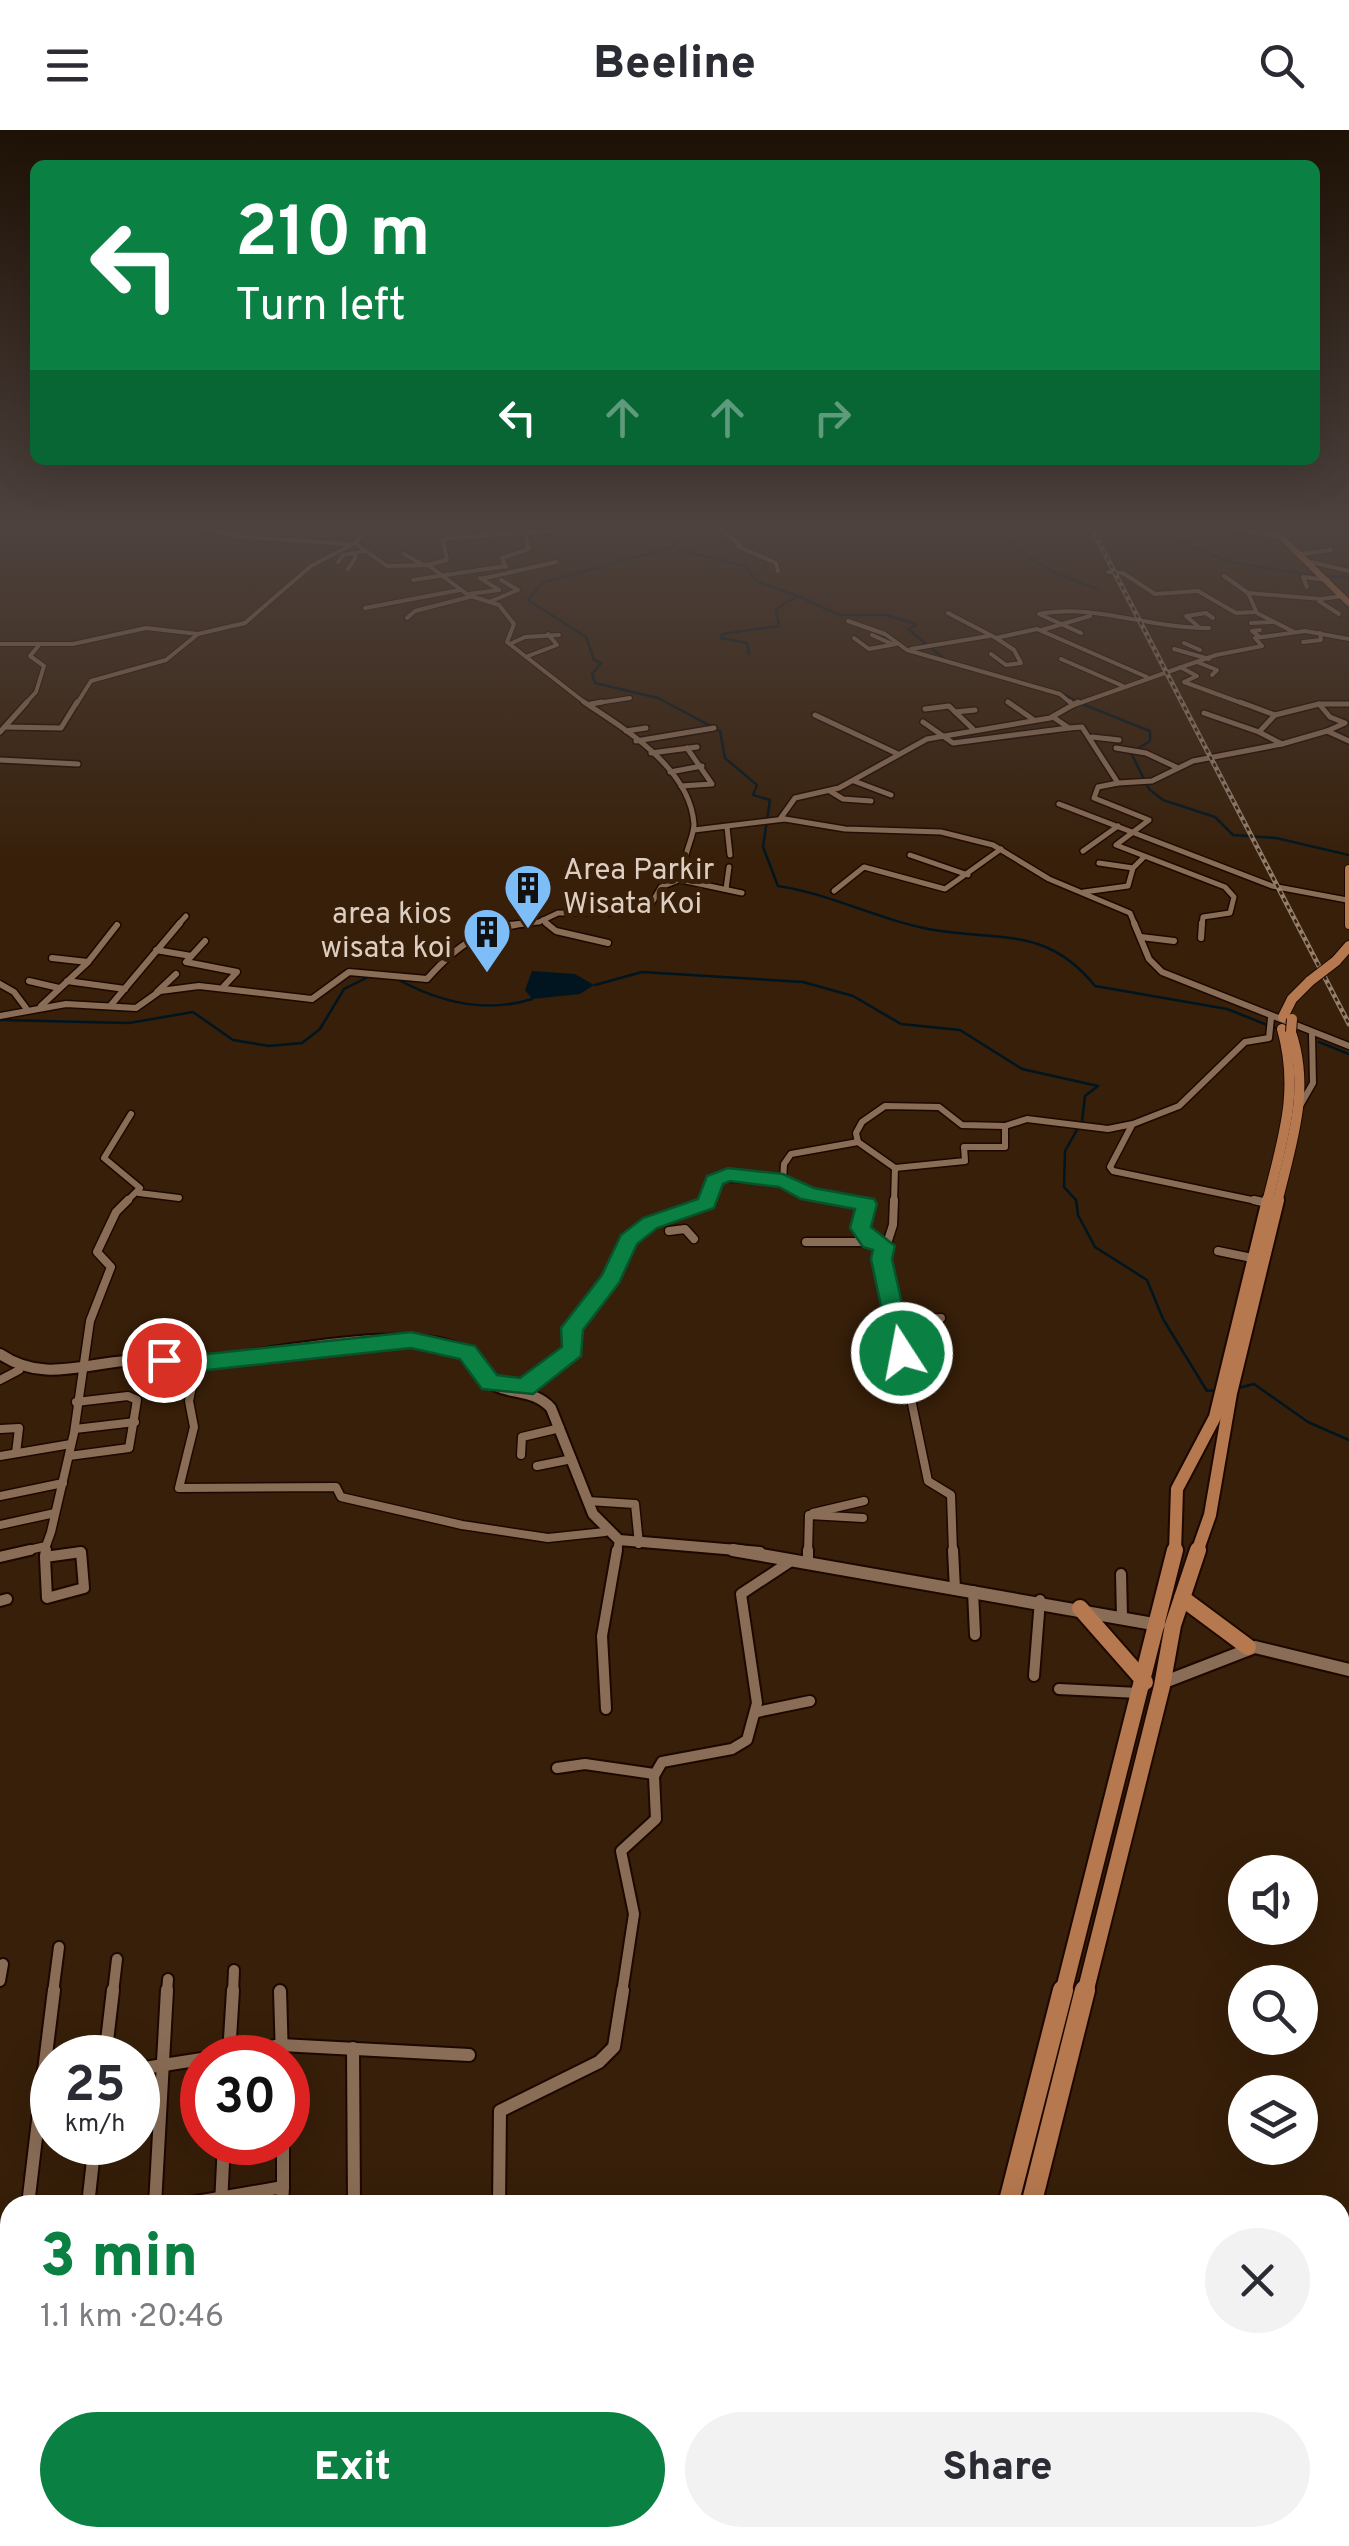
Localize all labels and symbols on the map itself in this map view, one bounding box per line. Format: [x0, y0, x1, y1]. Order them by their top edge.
place label: Area Parkir Wisata Koi [563, 853, 715, 924]
building icon: Area Parkir Wisata Koi [502, 862, 554, 930]
place label: area kios wisata koi [321, 897, 452, 968]
building icon: area kios wisata koi [461, 906, 513, 974]
position arrow [850, 1301, 954, 1405]
pin [122, 1318, 207, 1403]
speed limit sign: 30 [180, 2035, 310, 2165]

